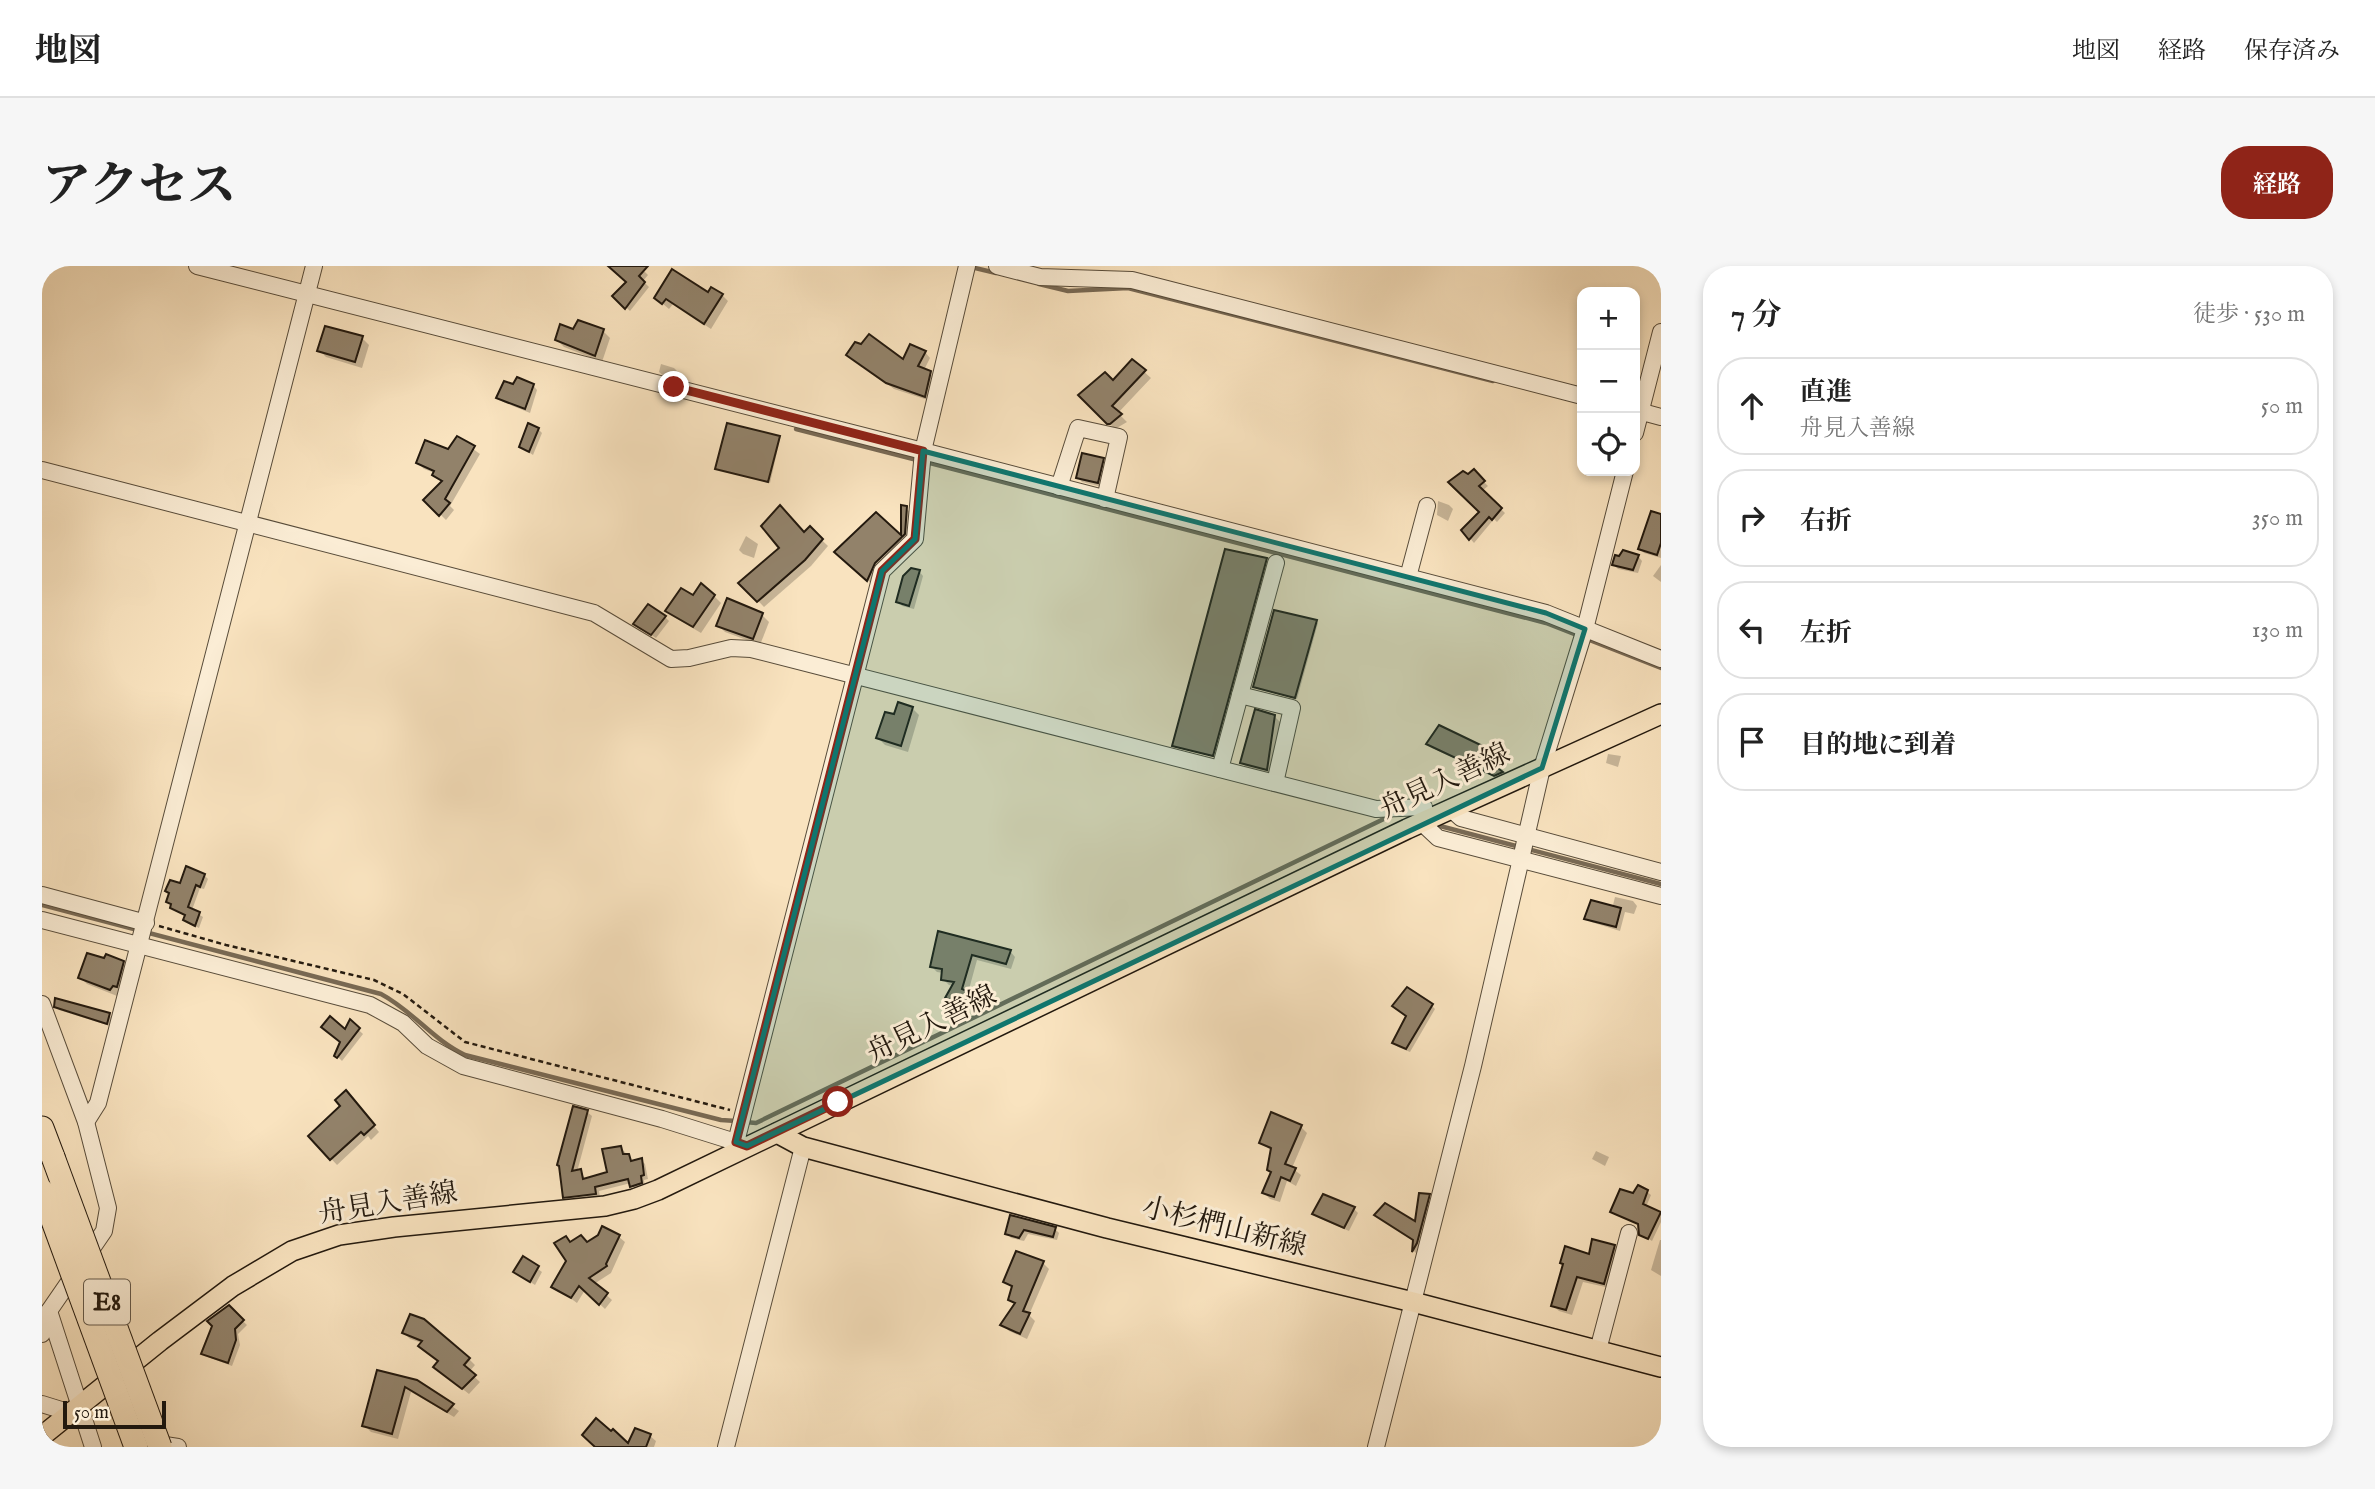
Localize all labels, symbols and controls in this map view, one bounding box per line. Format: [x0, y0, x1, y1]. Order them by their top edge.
text: 地図 [35, 31, 101, 73]
text: 地図 [2072, 36, 2120, 67]
text: 経路 [2158, 36, 2206, 67]
text: 保存済み [2244, 36, 2340, 67]
button: 経路 [2221, 146, 2333, 219]
text: アクセス [42, 157, 237, 219]
map controls [1577, 287, 1640, 476]
button: + [1577, 287, 1640, 350]
text: 7 分 [1731, 297, 1782, 335]
text: 徒歩 · 530 m [2193, 300, 2305, 329]
button: − [1577, 350, 1640, 413]
route end [658, 371, 689, 402]
text: 直進 [1800, 376, 1852, 409]
icon: ahead [1733, 387, 1771, 425]
text: 50 m [2261, 392, 2303, 421]
button: locate [1577, 413, 1640, 476]
text: 舟見入善線 [1800, 414, 1915, 443]
icon: right [1733, 499, 1771, 537]
text: 350 m [2252, 504, 2303, 533]
text: 右折 [1800, 505, 1852, 538]
icon: left [1733, 611, 1771, 649]
text: 130 m [2252, 616, 2303, 645]
text: 左折 [1800, 617, 1852, 650]
icon: arrive [1733, 723, 1771, 761]
text: 目的地に到着 [1800, 729, 1956, 762]
street label: 舟見入善線 [1374, 737, 1516, 827]
street label: 舟見入善線 [861, 979, 1003, 1071]
route start [822, 1086, 853, 1117]
street label: 舟見入善線 [316, 1176, 460, 1232]
street label: 小杉椚山新線 [1138, 1191, 1310, 1265]
road number: E8 [84, 1280, 130, 1324]
scale bar [63, 1398, 166, 1430]
text: 50 m [74, 1401, 109, 1425]

